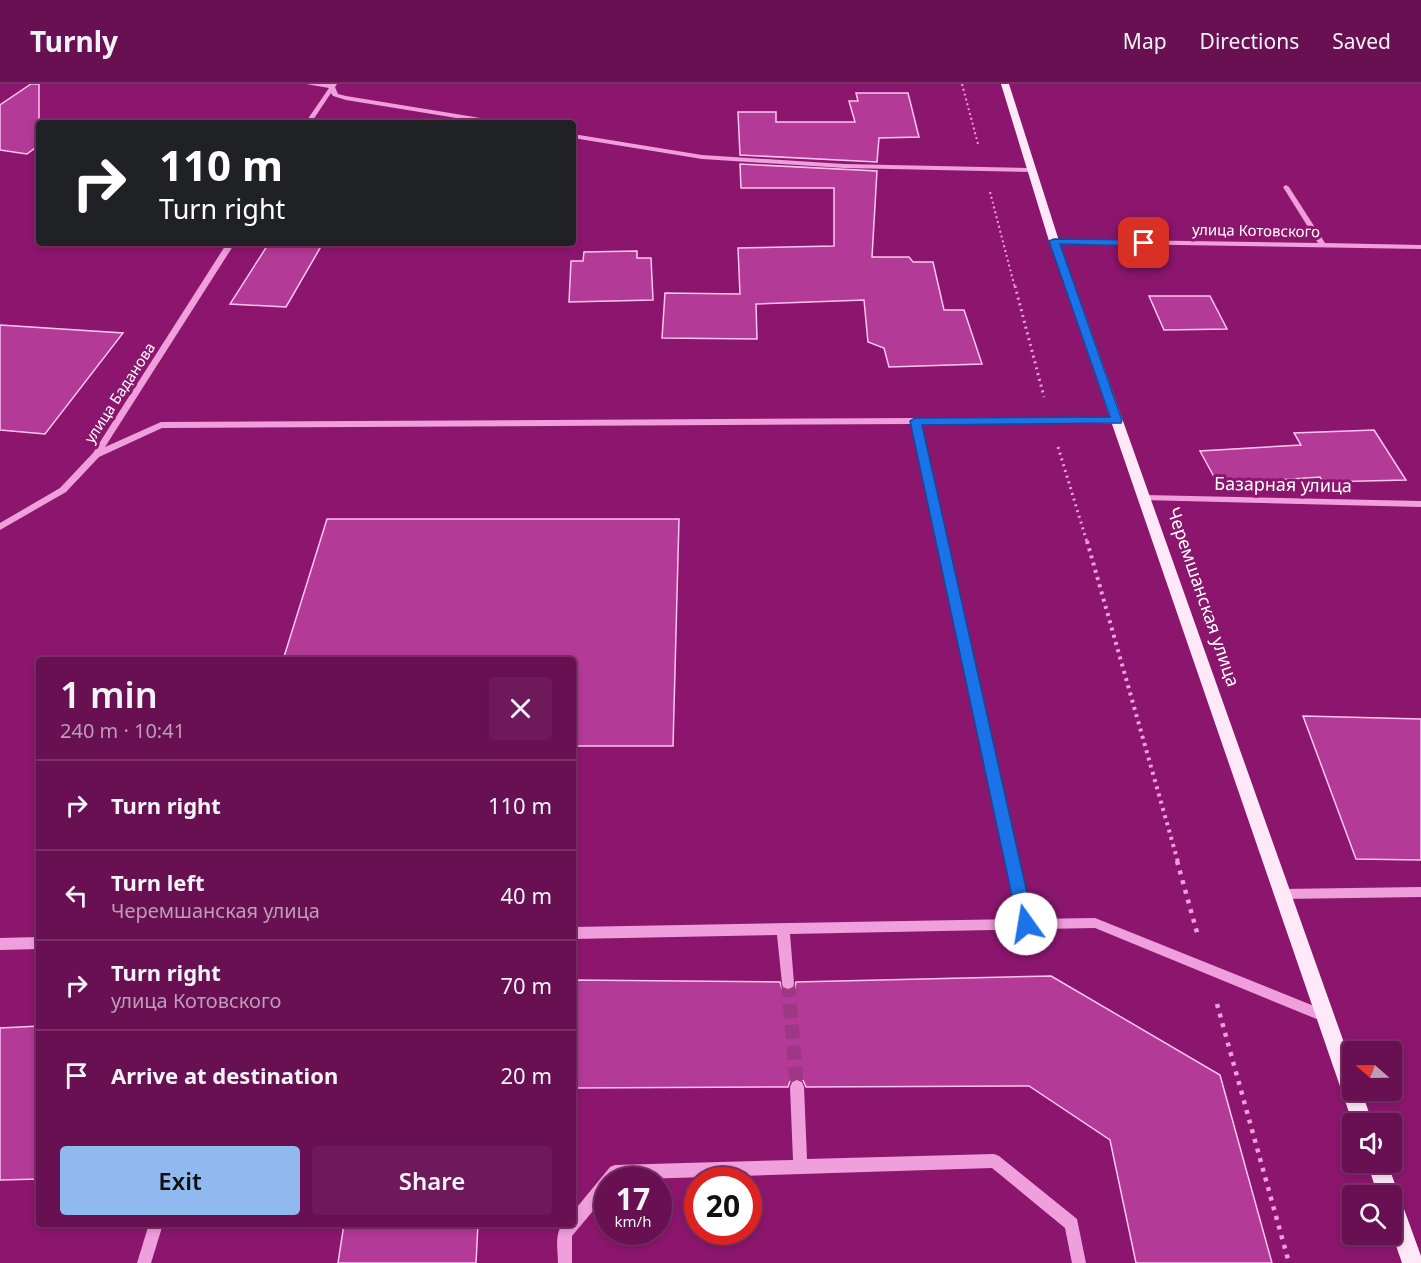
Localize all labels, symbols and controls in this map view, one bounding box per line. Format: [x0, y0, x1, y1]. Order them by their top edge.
text: Turnly [30, 22, 118, 60]
text: Map [1123, 27, 1167, 55]
text: Directions [1200, 27, 1299, 55]
text: Saved [1332, 27, 1391, 55]
text: 110 m [159, 136, 283, 193]
icon: right [60, 144, 138, 222]
text: Turn right [159, 190, 285, 227]
pin [1118, 217, 1169, 268]
street label: улица Котовского [1192, 219, 1320, 241]
icon: arrive [1127, 226, 1160, 259]
street label: улица Баданова [79, 338, 159, 447]
street label: Базарная улица [1214, 471, 1352, 497]
street label: Черемшанская улица [1162, 504, 1246, 689]
text: 1 min [60, 670, 158, 719]
button: close [489, 677, 552, 740]
text: 240 m · 10:41 [60, 717, 185, 744]
icon: right [60, 789, 93, 822]
text: Turn right [111, 790, 221, 820]
text: 110 m [488, 790, 552, 820]
text: Turn left [111, 867, 205, 897]
icon: left [60, 879, 93, 912]
text: 40 m [501, 880, 552, 910]
position arrow [994, 892, 1058, 956]
text: Черемшанская улица [111, 897, 320, 924]
text: Turn right [111, 957, 221, 987]
icon: right [60, 969, 93, 1002]
text: 70 m [501, 970, 552, 1000]
text: улица Котовского [111, 987, 281, 1014]
north arrow [1342, 1041, 1402, 1101]
map controls [1342, 1041, 1402, 1245]
icon: arrive [60, 1059, 93, 1092]
text: Arrive at destination [111, 1060, 338, 1090]
text: 20 m [501, 1060, 552, 1090]
button: sound [1342, 1113, 1402, 1173]
button: Exit [60, 1146, 300, 1215]
button: Share [312, 1146, 552, 1215]
speed limit sign: 20 [684, 1167, 762, 1245]
text: 17 [616, 1178, 650, 1219]
button: search [1342, 1185, 1402, 1245]
text: km/h [615, 1211, 651, 1231]

